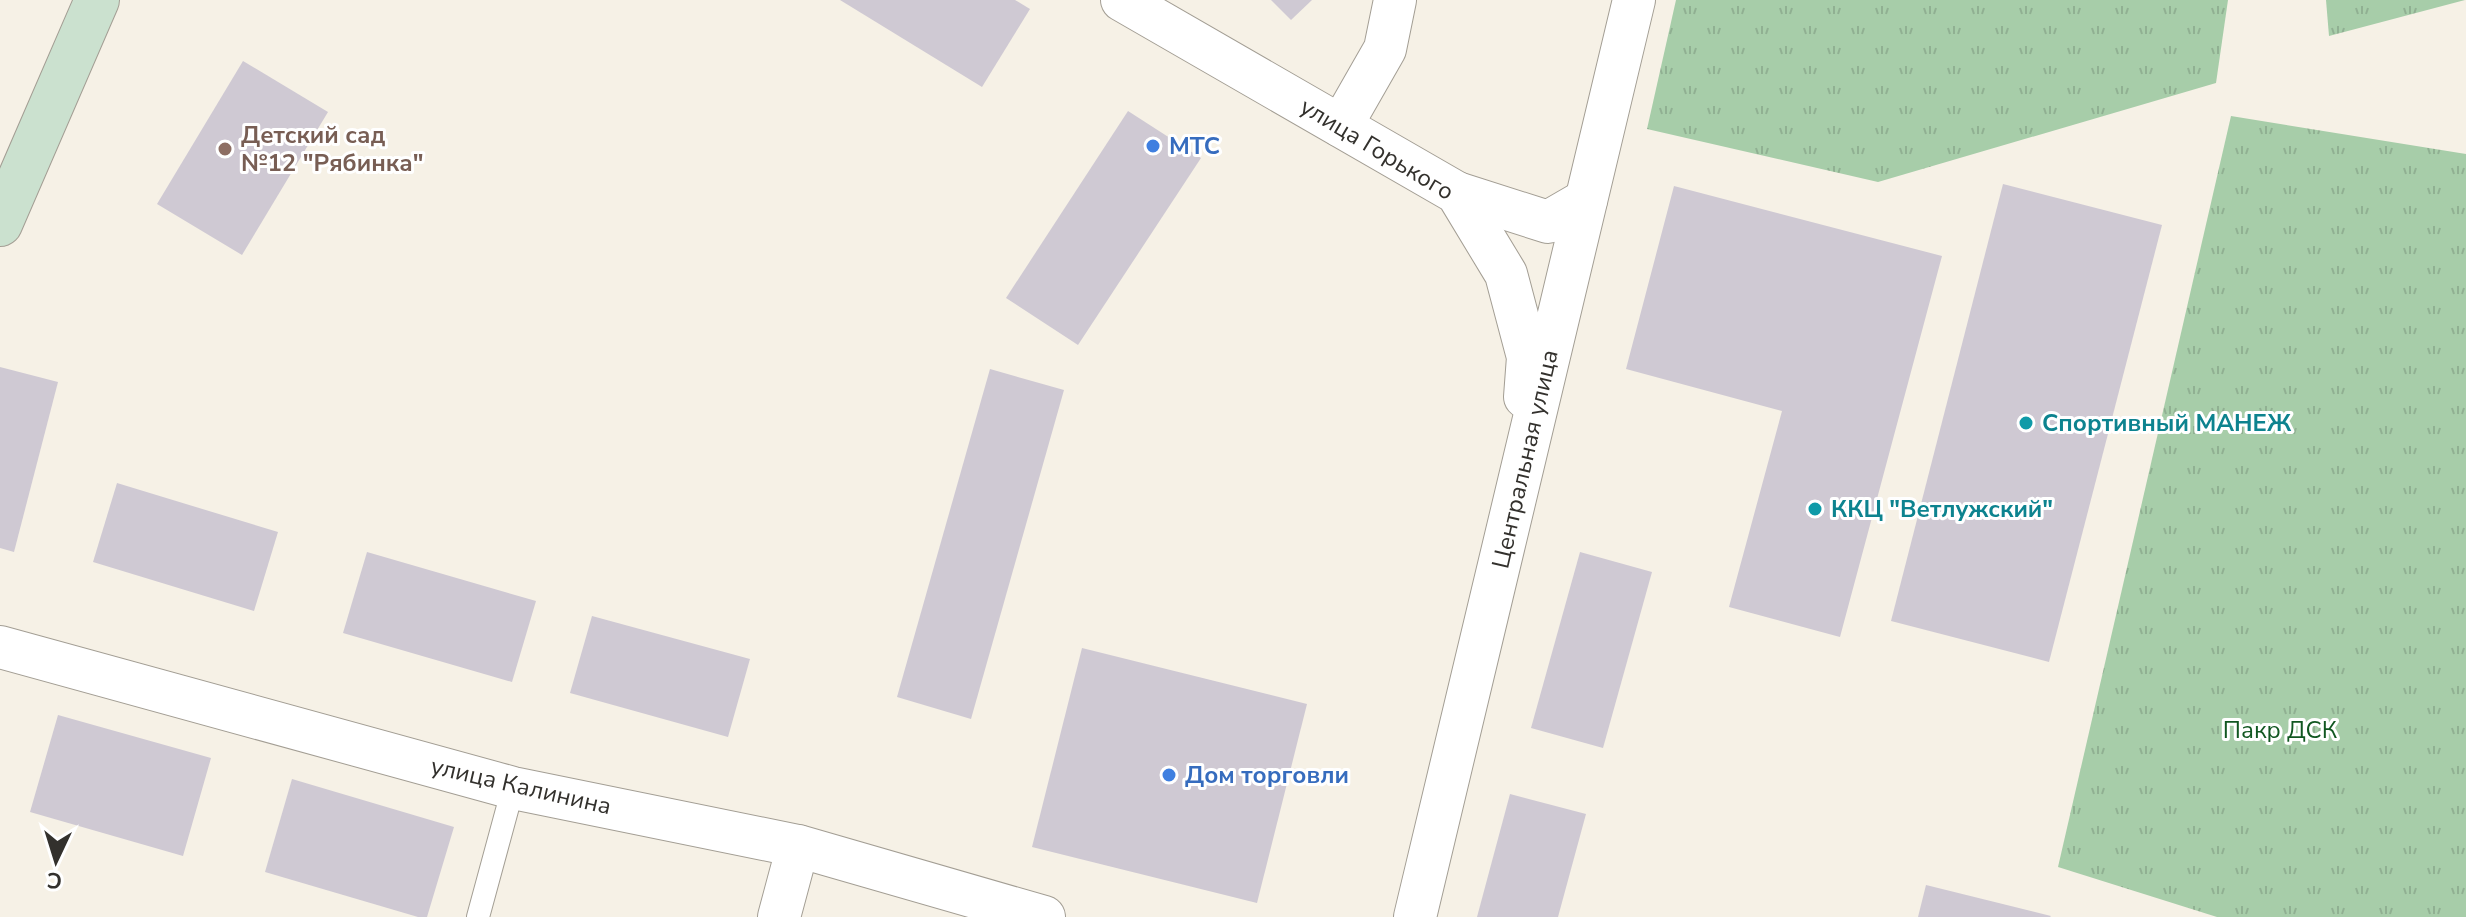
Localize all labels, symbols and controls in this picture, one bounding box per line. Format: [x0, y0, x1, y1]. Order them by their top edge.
street label: улица Горького [1294, 90, 1460, 208]
place label: Детский сад №12 "Рябинка" [241, 119, 423, 179]
place label: МТС [1169, 130, 1220, 162]
marker: МТС [1144, 137, 1162, 155]
marker: Детский сад №12 "Рябинка" [216, 140, 234, 158]
street label: Центральная улица [1484, 346, 1566, 572]
place label: Спортивный МАНЕЖ [2042, 407, 2292, 439]
marker: Спортивный МАНЕЖ [2017, 414, 2035, 432]
place label: ККЦ "Ветлужский" [1831, 493, 2053, 525]
marker: ККЦ "Ветлужский" [1806, 500, 1824, 518]
park label: Пакр ДСК [2223, 714, 2338, 746]
street label: улица Калинина [428, 750, 614, 822]
place label: Дом торговли [1185, 759, 1349, 791]
marker: Дом торговли [1160, 766, 1178, 784]
north arrow [16, 821, 96, 901]
text: С [46, 864, 63, 895]

